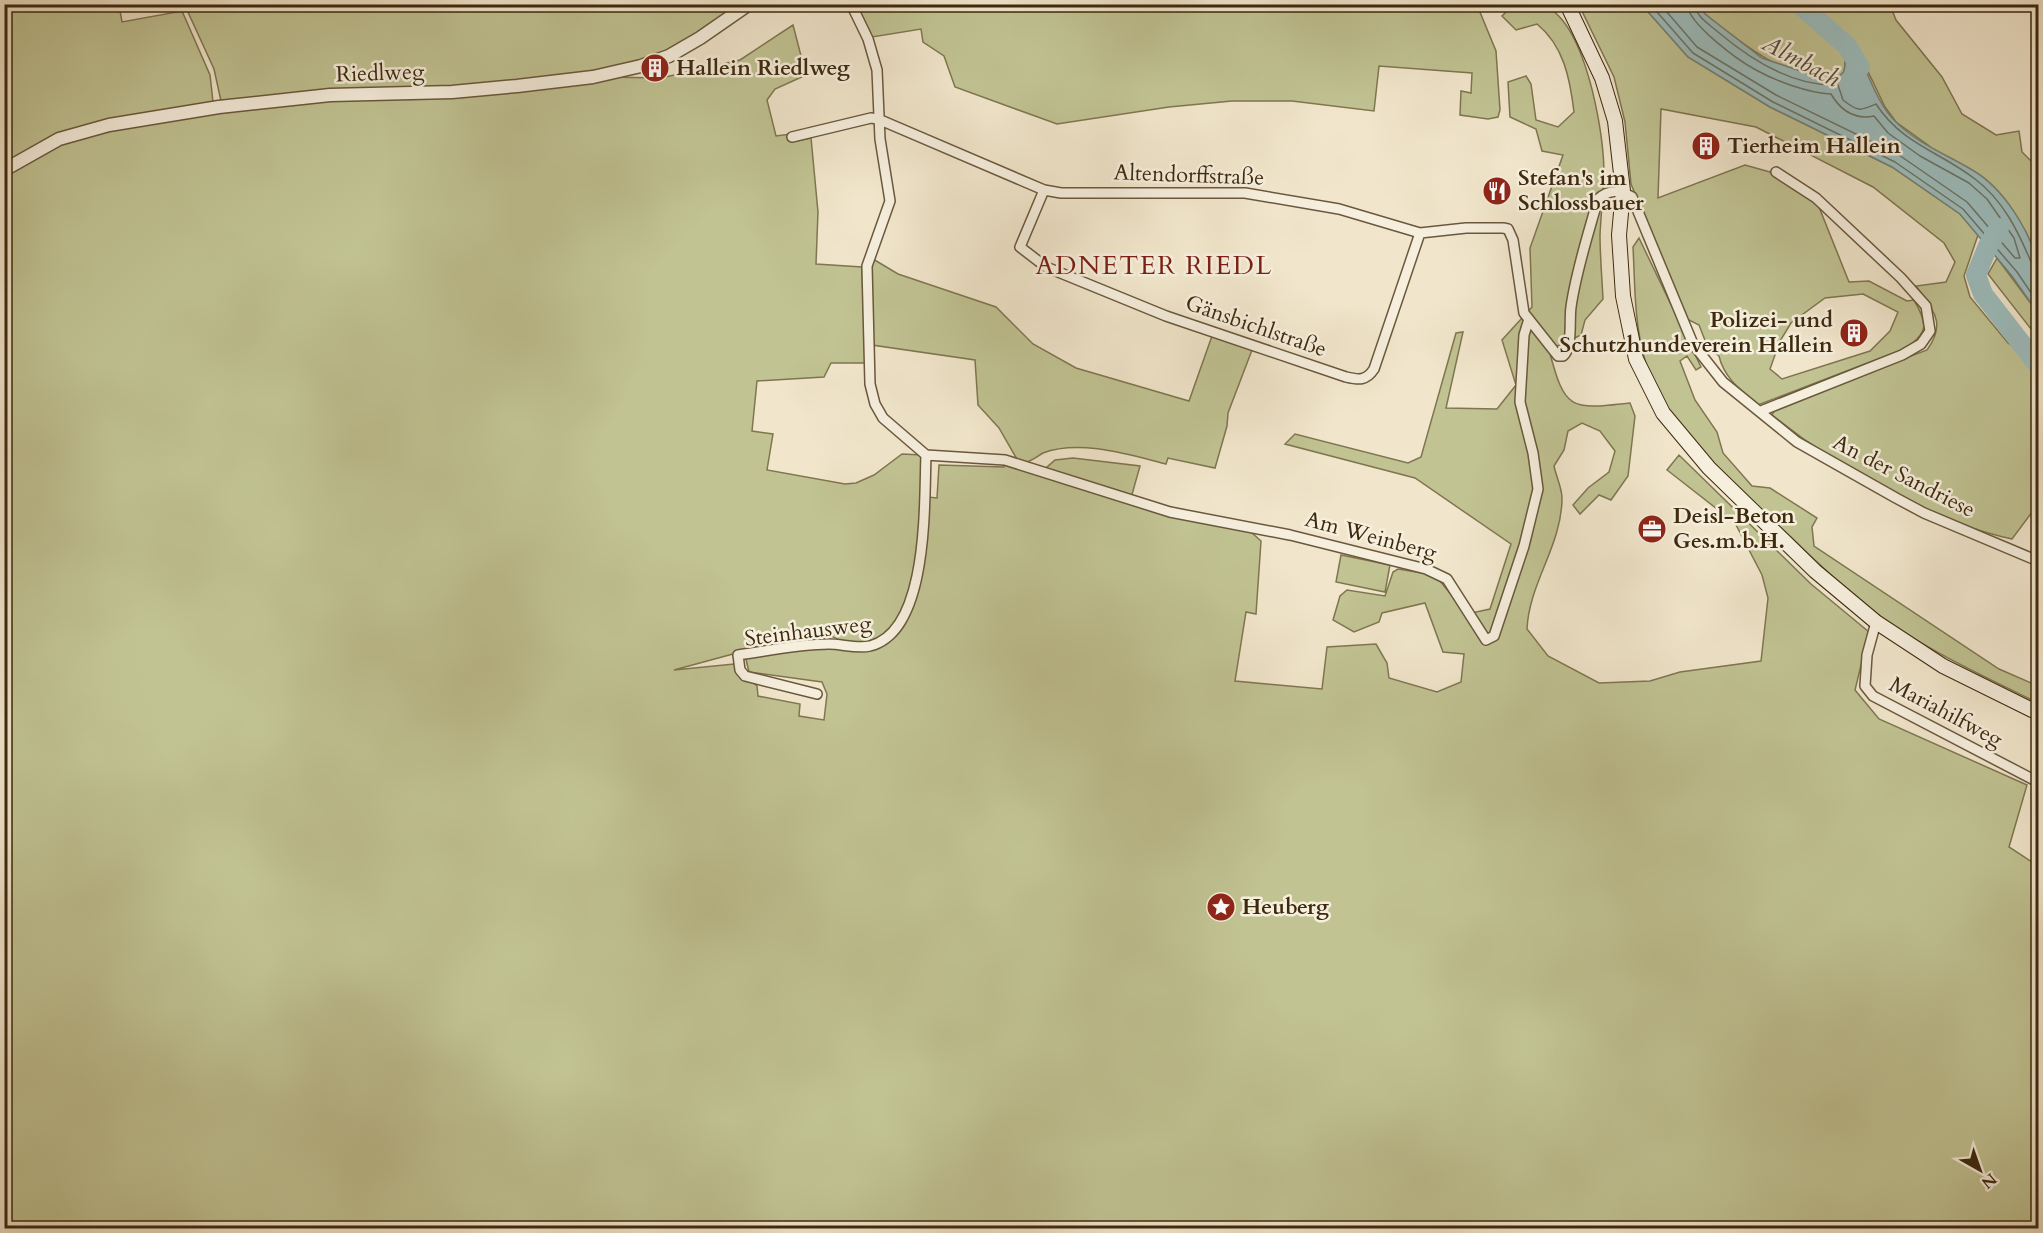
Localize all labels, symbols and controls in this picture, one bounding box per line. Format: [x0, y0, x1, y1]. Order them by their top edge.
water label: Almbach [1755, 26, 1846, 95]
building icon: Hallein Riedlweg [639, 52, 671, 84]
place label: Hallein Riedlweg [676, 53, 851, 83]
street label: Riedlweg [335, 56, 426, 90]
building icon: Tierheim Hallein [1690, 130, 1722, 162]
place label: Tierheim Hallein [1727, 131, 1901, 161]
street label: Altendorffstraße [1113, 157, 1265, 193]
place label: Stefan's im Schlossbauer [1518, 163, 1644, 218]
restaurant icon: Stefan's im Schlossbauer [1481, 175, 1513, 207]
district label: ADNETER RIEDL [1035, 248, 1273, 283]
street label: Gänsbichlstraße [1181, 288, 1331, 364]
place label: Polizei- und Schutzhundeverein Hallein [1559, 305, 1833, 360]
building icon: Polizei- und Schutzhundeverein Hallein [1838, 317, 1870, 349]
street label: An der Sandriese [1828, 427, 1980, 525]
place label: Deisl-Beton Ges.m.b.H. [1673, 501, 1795, 556]
street label: Am Weinberg [1302, 504, 1441, 568]
office icon: Deisl-Beton Ges.m.b.H. [1636, 513, 1668, 545]
street label: Steinhausweg [743, 608, 874, 654]
street label: Mariahilfweg [1884, 670, 2009, 755]
place icon: Heuberg [1205, 891, 1237, 923]
place label: Heuberg [1242, 892, 1330, 922]
north arrow [1950, 1140, 2010, 1200]
text: N [1977, 1168, 2001, 1194]

